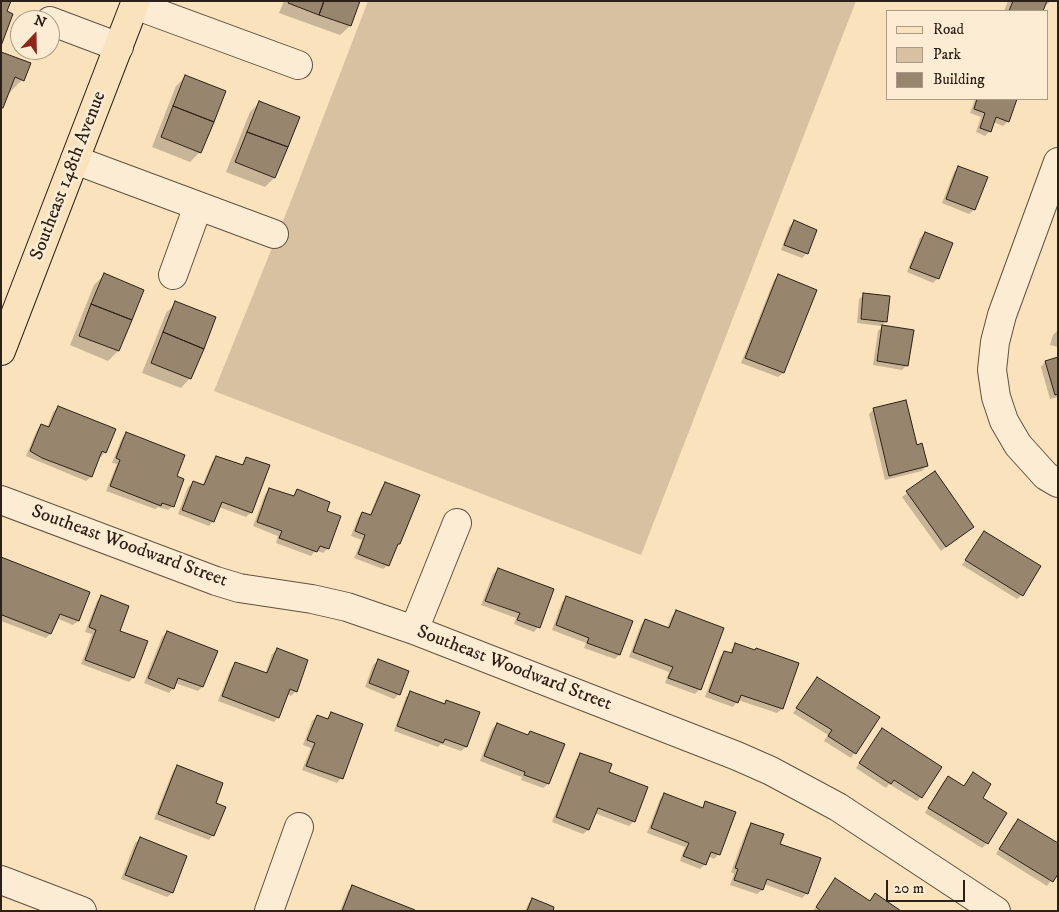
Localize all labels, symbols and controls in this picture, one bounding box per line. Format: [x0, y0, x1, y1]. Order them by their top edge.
north arrow [10, 10, 60, 60]
legend [886, 10, 1049, 100]
text: N [31, 11, 49, 32]
text: Road [933, 20, 964, 39]
text: Park [933, 45, 961, 64]
text: Building [933, 70, 985, 89]
street label: Southeast 148th Avenue [26, 88, 112, 264]
street label: Southeast Woodward Street [28, 501, 230, 593]
street label: Southeast Woodward Street [413, 621, 615, 717]
scale bar [889, 870, 968, 902]
text: 20 m [894, 879, 924, 898]

